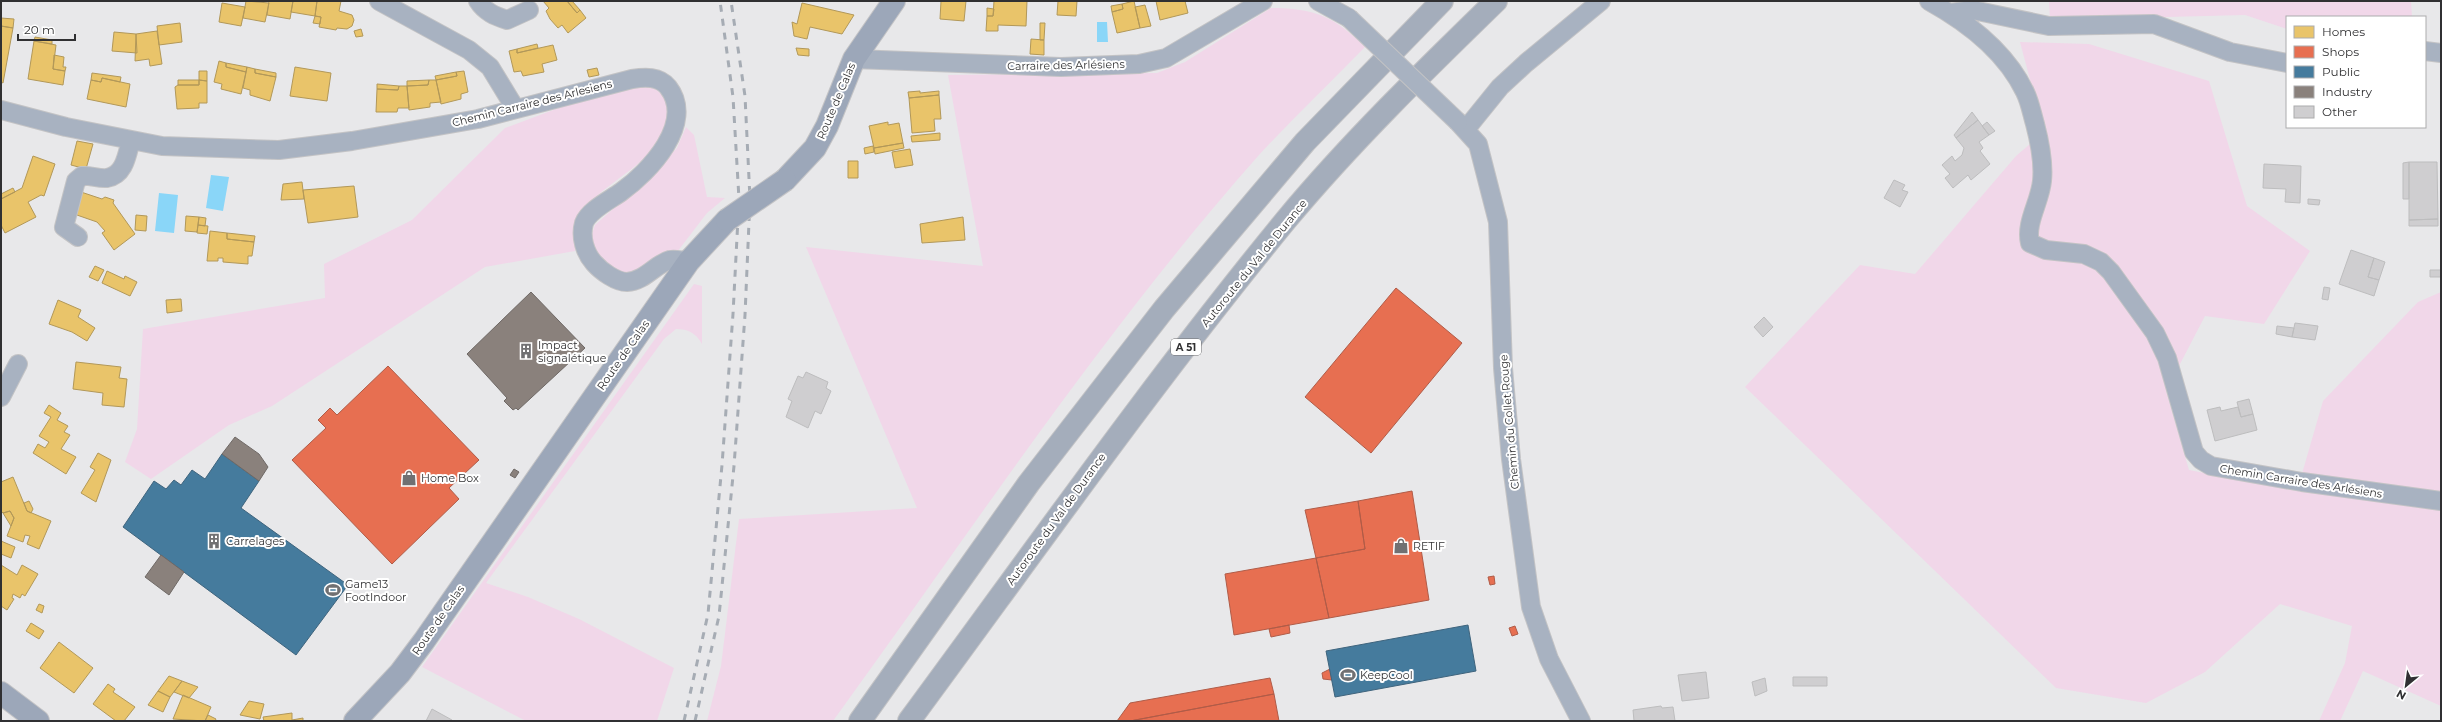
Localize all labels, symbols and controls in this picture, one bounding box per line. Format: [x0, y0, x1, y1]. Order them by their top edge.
scale bar [18, 16, 75, 42]
legend [2286, 16, 2426, 128]
text: 20 m [24, 22, 55, 37]
text: Homes [2322, 24, 2365, 39]
text: Shops [2322, 44, 2359, 59]
street label: Carraire des Arlésiens [1007, 57, 1126, 73]
street label: Route de Calas [814, 60, 859, 141]
text: Public [2322, 64, 2360, 79]
street label: Chemin Carraire des Arlesiens [450, 76, 614, 130]
text: Industry [2322, 84, 2372, 99]
text: Other [2322, 104, 2357, 119]
street label: Autoroute du Val de Durance [1198, 196, 1310, 330]
street label: Route de Calas [594, 317, 653, 393]
place label: Impact signalétique [538, 338, 607, 365]
road number: A 51 [1171, 339, 1201, 355]
building icon: Impact signalétique [517, 342, 535, 360]
street label: Chemin du Collet Rouge [1496, 354, 1522, 490]
street label: Autoroute du Val de Durance [1003, 450, 1109, 588]
street label: Chemin Carraire des Arlésiens [2219, 461, 2384, 501]
shop icon: Home Box [400, 469, 418, 487]
place label: Home Box [421, 471, 479, 485]
building icon: Carrelages [205, 532, 223, 550]
place label: Carrelages [226, 534, 285, 548]
shop icon: RETIF [1392, 537, 1410, 555]
place label: RETIF [1413, 539, 1445, 553]
place label: Game13 FootIndoor [345, 577, 406, 604]
sports icon: Game13 FootIndoor [324, 581, 342, 599]
street label: Route de Calas [409, 582, 468, 658]
sports icon: KeepCool [1339, 666, 1357, 684]
north arrow [2386, 666, 2426, 706]
place label: KeepCool [1360, 668, 1413, 682]
text: N [2394, 686, 2408, 703]

